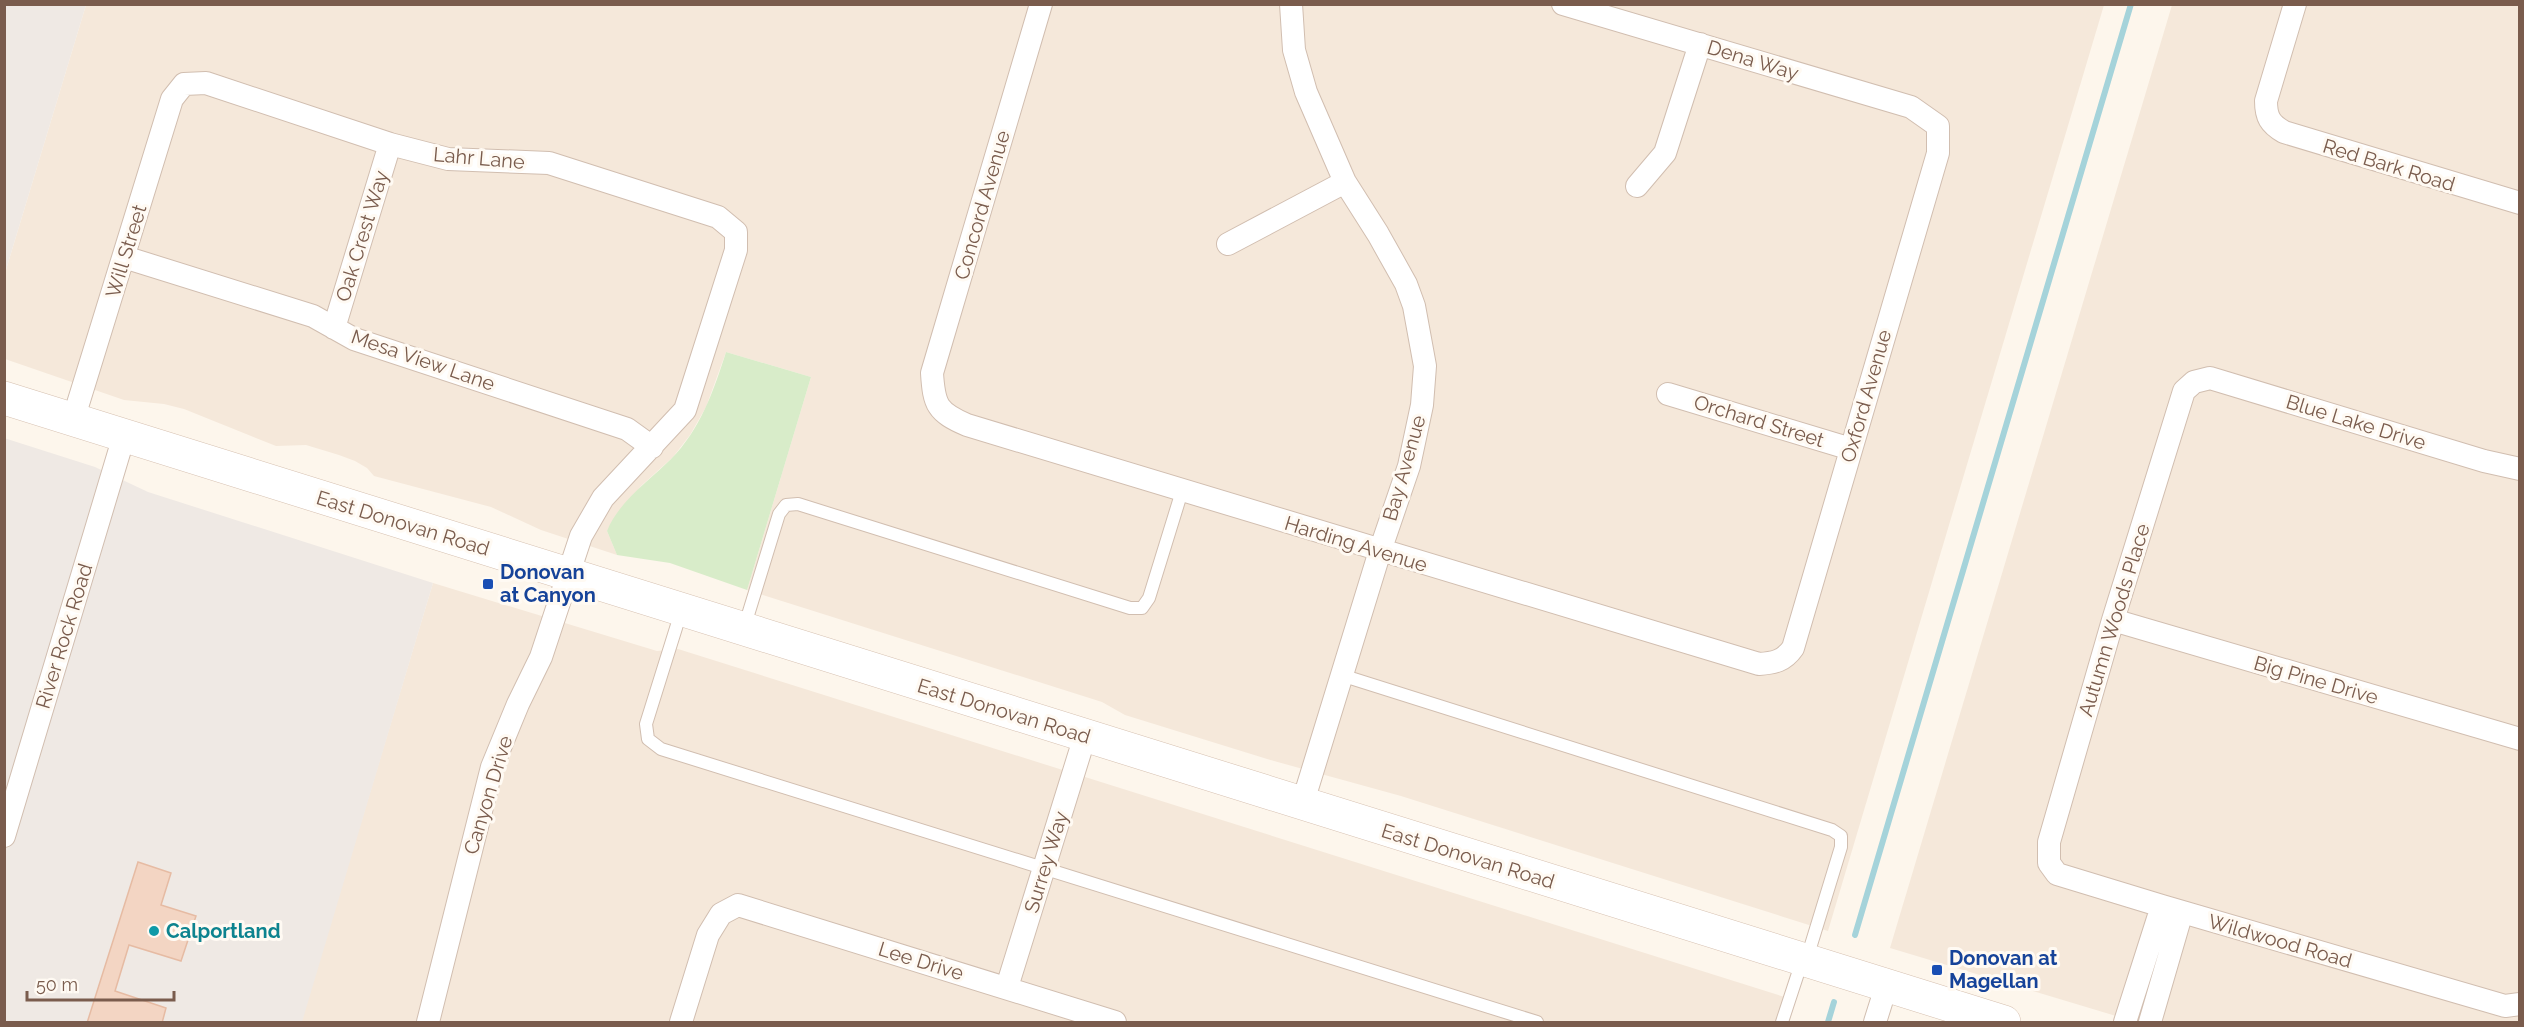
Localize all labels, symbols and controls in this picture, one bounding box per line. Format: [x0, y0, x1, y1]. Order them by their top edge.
street label: Dena Way [1704, 35, 1802, 85]
street label: Concord Avenue [949, 127, 1015, 282]
street label: Red Bark Road [2320, 134, 2458, 196]
street label: Lahr Lane [432, 142, 526, 174]
street label: Oak Crest Way [331, 167, 393, 304]
street label: Will Street [100, 201, 152, 300]
street label: Mesa View Lane [348, 324, 498, 396]
street label: Oxford Avenue [1836, 327, 1896, 465]
street label: Blue Lake Drive [2283, 389, 2429, 455]
street label: Orchard Street [1691, 390, 1827, 452]
street label: Bay Avenue [1377, 412, 1431, 524]
street label: East Donovan Road [313, 485, 493, 561]
street label: Harding Avenue [1282, 511, 1430, 577]
street label: Autumn Woods Place [2073, 521, 2155, 719]
place label: Donovan at Canyon [500, 560, 596, 607]
street label: River Rock Road [31, 561, 97, 711]
marker: Donovan at Canyon [481, 577, 495, 591]
street label: Big Pine Drive [2251, 651, 2381, 709]
street label: East Donovan Road [914, 673, 1094, 749]
street label: Canyon Drive [459, 732, 518, 857]
street label: Surrey Way [1019, 808, 1073, 916]
street label: East Donovan Road [1378, 818, 1558, 894]
street label: Wildwood Road [2205, 909, 2355, 973]
place label: Calportland [166, 919, 281, 943]
marker: Calportland [147, 924, 161, 938]
street label: Lee Drive [876, 937, 967, 985]
place label: Donovan at Magellan [1949, 946, 2058, 993]
marker: Donovan at Magellan [1930, 963, 1944, 977]
scale bar [27, 964, 174, 1002]
text: 50 m [36, 974, 78, 995]

